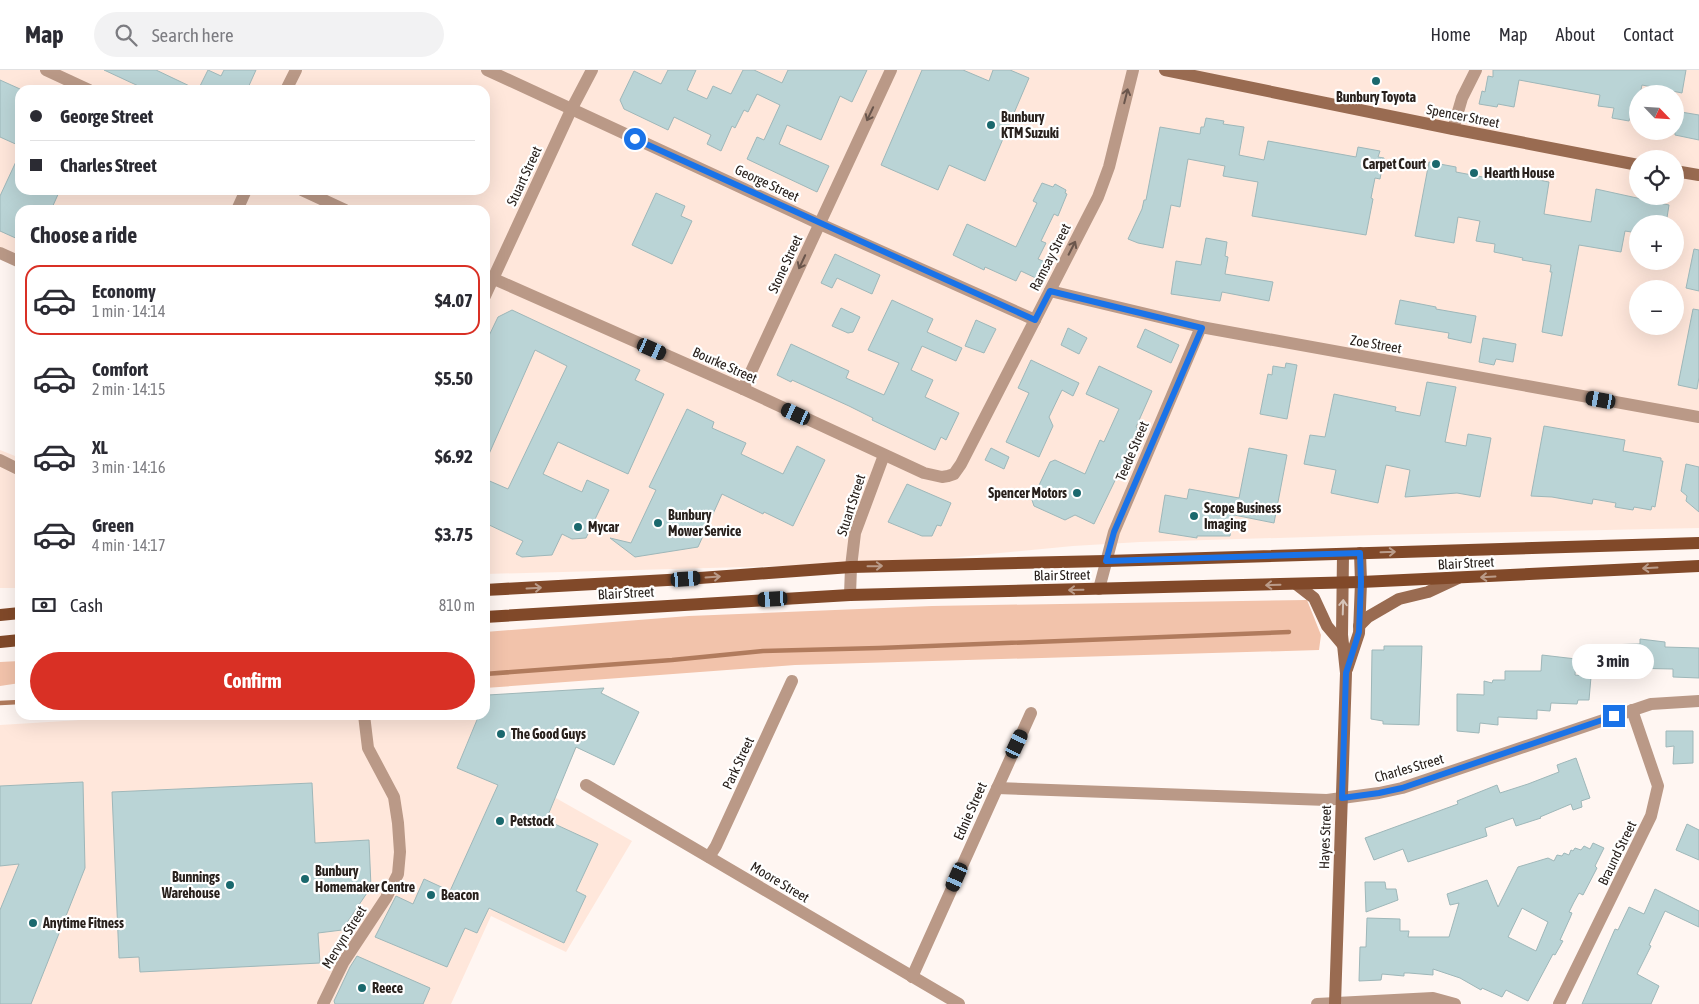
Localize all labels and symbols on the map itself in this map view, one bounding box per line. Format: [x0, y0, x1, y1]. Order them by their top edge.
marker: Bunbury Toyota [1370, 75, 1382, 87]
north arrow [1629, 85, 1684, 140]
one-way arrow [1122, 88, 1131, 104]
place label: Bunbury Toyota [1336, 89, 1416, 105]
street label: Spencer Street [1425, 101, 1501, 131]
one-way arrow [865, 106, 875, 121]
place label: Bunbury KTM Suzuki [1001, 109, 1059, 141]
marker: Bunbury KTM Suzuki [985, 119, 997, 131]
route start [624, 128, 646, 150]
street label: Stuart Street [503, 144, 545, 208]
place label: Carpet Court [1362, 156, 1426, 172]
marker: Carpet Court [1430, 158, 1442, 170]
street label: George Street [732, 161, 802, 205]
place label: Hearth House [1484, 165, 1555, 181]
marker: Hearth House [1468, 167, 1480, 179]
street label: Ramsay Street [1026, 221, 1074, 293]
street label: Stone Street [765, 232, 805, 296]
one-way arrow [1068, 241, 1077, 256]
one-way arrow [797, 254, 807, 269]
street label: Zoe Street [1349, 332, 1403, 356]
car [635, 336, 668, 362]
street label: Bourke Street [690, 344, 760, 386]
car [1584, 390, 1617, 410]
car [779, 401, 812, 427]
street label: Teede Street [1112, 419, 1152, 483]
street label: Stuart Street [834, 472, 868, 538]
place label: Spencer Motors [988, 485, 1067, 501]
marker: Spencer Motors [1071, 487, 1083, 499]
place label: Scope Business Imaging [1204, 500, 1281, 532]
place label: Bunbury Mower Service [668, 507, 741, 539]
marker: Scope Business Imaging [1188, 510, 1200, 522]
marker: Bunbury Mower Service [652, 517, 664, 529]
place label: Mycar [588, 519, 620, 535]
marker: Mycar [572, 521, 584, 533]
one-way arrow [1380, 548, 1396, 557]
street label: Blair Street [1437, 554, 1495, 572]
one-way arrow [867, 562, 883, 571]
one-way arrow [1643, 564, 1659, 573]
street label: Blair Street [1033, 567, 1091, 583]
car [670, 570, 701, 588]
one-way arrow [1480, 572, 1496, 581]
one-way arrow [705, 573, 721, 582]
one-way arrow [1265, 580, 1282, 590]
one-way arrow [525, 583, 541, 592]
street label: Blair Street [597, 584, 655, 602]
one-way arrow [1068, 585, 1084, 595]
car [757, 591, 788, 607]
one-way arrow [1338, 599, 1347, 615]
callout: 3 min [1573, 644, 1655, 678]
route end [1603, 705, 1625, 727]
place label: The Good Guys [511, 726, 586, 742]
car [1003, 727, 1030, 761]
marker: The Good Guys [495, 728, 507, 740]
street label: Park Street [719, 734, 757, 792]
street label: Charles Street [1373, 750, 1445, 786]
street label: Ednie Street [950, 780, 990, 842]
street label: Hayes Street [1316, 805, 1334, 869]
place label: Petstock [510, 813, 555, 829]
marker: Petstock [494, 815, 506, 827]
street label: Braund Street [1595, 818, 1639, 888]
street label: Moore Street [748, 858, 812, 906]
car [944, 860, 969, 894]
place label: Bunbury Homemaker Centre [315, 863, 415, 895]
place label: Bunnings Warehouse [161, 869, 220, 901]
marker: Bunbury Homemaker Centre [299, 873, 311, 885]
marker: Bunnings Warehouse [224, 879, 236, 891]
place label: Beacon [441, 887, 479, 903]
marker: Beacon [425, 889, 437, 901]
street label: Mervyn Street [318, 903, 370, 971]
place label: Anytime Fitness [42, 915, 124, 931]
marker: Anytime Fitness [27, 917, 39, 929]
place label: Reece [372, 980, 403, 996]
marker: Reece [356, 982, 368, 994]

